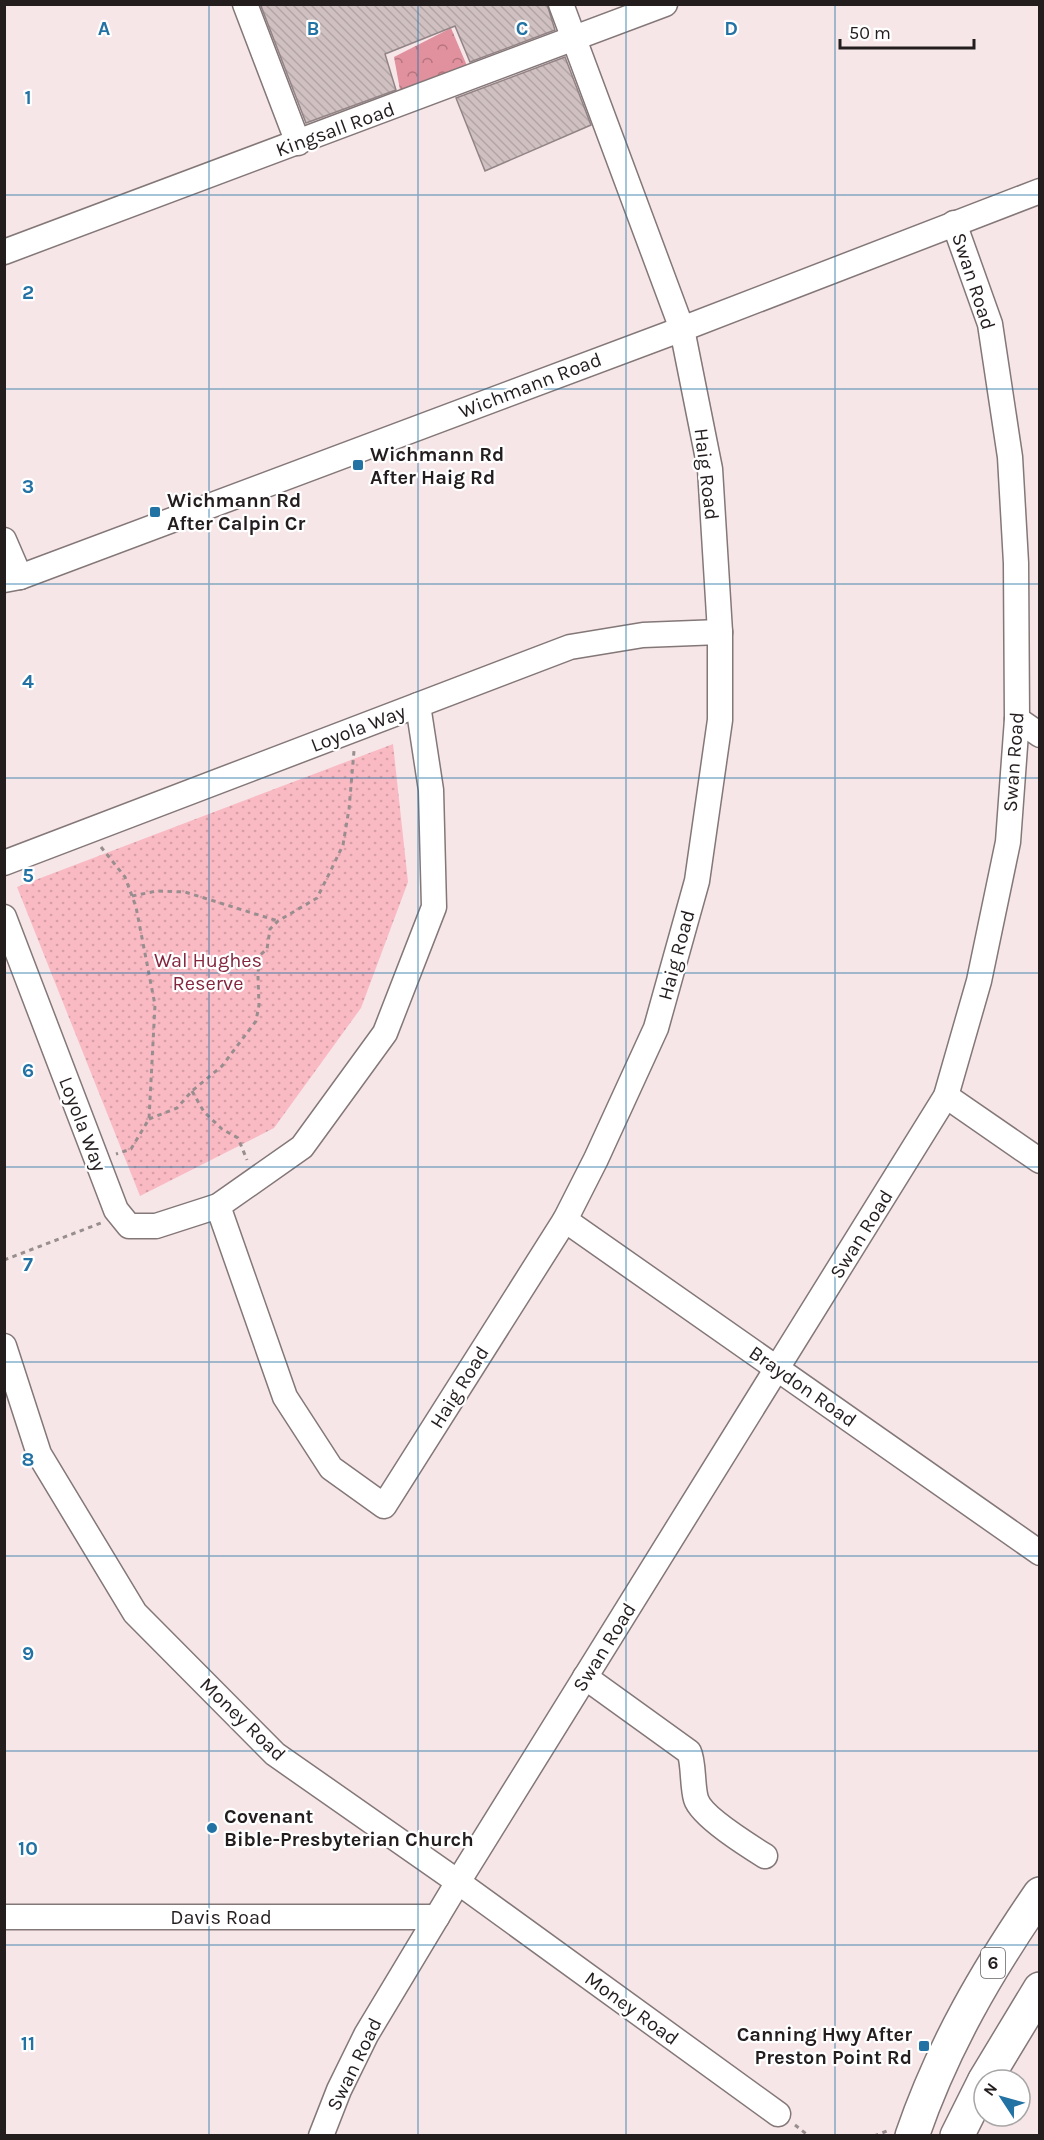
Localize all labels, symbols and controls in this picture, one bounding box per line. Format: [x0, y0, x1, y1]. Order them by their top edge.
scale bar [840, 12, 974, 50]
text: A [98, 17, 111, 40]
text: B [307, 17, 319, 40]
text: C [516, 17, 528, 40]
text: D [724, 17, 738, 40]
text: 50 m [849, 22, 891, 44]
text: 1 [24, 86, 32, 109]
street label: Kingsall Road [273, 97, 398, 162]
street label: Swan Road [947, 230, 1000, 332]
text: 2 [22, 281, 34, 304]
street label: Wichmann Road [456, 348, 605, 423]
street label: Haig Road [689, 427, 724, 521]
place label: Wichmann Rd After Haig Rd [370, 443, 504, 489]
marker: Wichmann Rd After Haig Rd [351, 458, 365, 472]
text: 3 [22, 475, 34, 498]
place label: Wichmann Rd After Calpin Cr [167, 489, 305, 535]
marker: Wichmann Rd After Calpin Cr [148, 505, 162, 519]
text: 4 [22, 670, 34, 693]
street label: Loyola Way [308, 700, 409, 757]
street label: Swan Road [999, 711, 1028, 813]
text: 5 [22, 864, 34, 887]
street label: Haig Road [653, 908, 700, 1003]
park label: Wal Hughes Reserve [154, 949, 262, 995]
text: 6 [22, 1059, 34, 1082]
street label: Loyola Way [54, 1074, 111, 1175]
street label: Swan Road [825, 1186, 898, 1283]
text: 7 [23, 1253, 33, 1276]
street label: Braydon Road [745, 1341, 861, 1432]
street label: Haig Road [425, 1342, 494, 1433]
text: 8 [22, 1448, 34, 1471]
street label: Swan Road [568, 1599, 641, 1696]
text: 9 [22, 1642, 34, 1665]
street label: Money Road [195, 1673, 290, 1766]
place label: Covenant Bible-Presbyterian Church [224, 1805, 474, 1851]
marker: Covenant Bible-Presbyterian Church [205, 1821, 219, 1835]
text: 10 [18, 1837, 38, 1860]
street label: Davis Road [170, 1906, 272, 1929]
road number: 6 [981, 1948, 1005, 1978]
street label: Money Road [580, 1967, 683, 2050]
street label: Swan Road [322, 2014, 387, 2114]
place label: Canning Hwy After Preston Point Rd [737, 2023, 912, 2069]
text: 11 [21, 2032, 35, 2055]
marker: Canning Hwy After Preston Point Rd [917, 2039, 931, 2053]
north arrow [972, 2068, 1032, 2128]
text: N [979, 2079, 1001, 2100]

